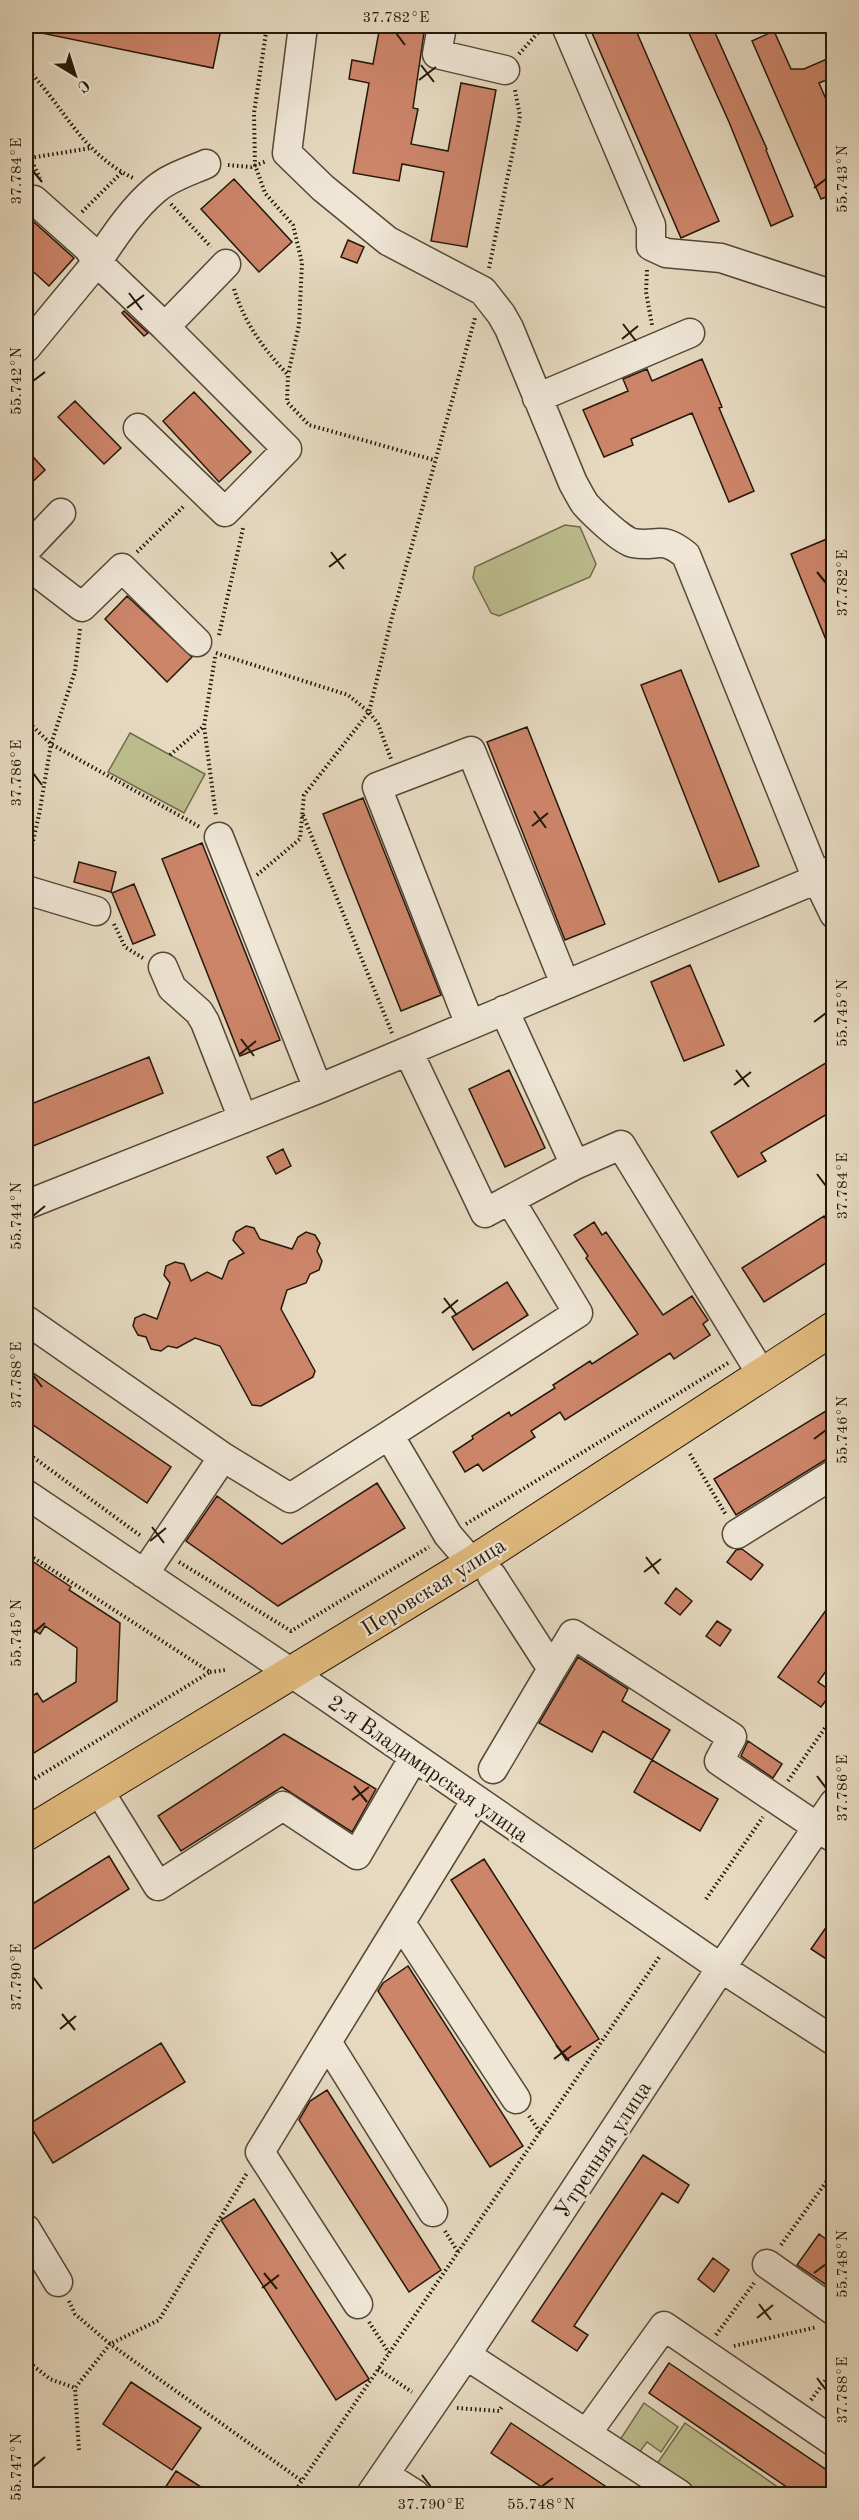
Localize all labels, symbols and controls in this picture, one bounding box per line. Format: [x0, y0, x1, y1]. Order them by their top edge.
text: 37.782°E [363, 11, 429, 26]
north arrow [45, 45, 105, 105]
text: С [74, 76, 92, 95]
text: 37.784°E [10, 138, 25, 204]
text: 55.743°N [836, 145, 851, 213]
text: 55.742°N [10, 347, 25, 415]
text: 37.782°E [836, 550, 851, 616]
text: 37.786°E [10, 740, 25, 806]
text: 55.745°N [836, 979, 851, 1047]
text: 37.784°E [836, 1153, 851, 1219]
text: 55.744°N [10, 1182, 25, 1250]
text: 37.788°E [10, 1342, 25, 1408]
text: 55.746°N [836, 1396, 851, 1464]
street label: Перовская улица [358, 1534, 510, 1641]
text: 55.745°N [10, 1599, 25, 1667]
street label: 2-я Владимирская улица [323, 1692, 532, 1847]
text: 37.786°E [836, 1755, 851, 1821]
text: 37.790°E [10, 1944, 25, 2010]
street label: Утренняя улица [551, 2078, 656, 2222]
text: 55.748°N [836, 2230, 851, 2298]
text: 37.788°E [836, 2357, 851, 2423]
text: 55.747°N [10, 2433, 25, 2501]
text: 37.790°E [398, 2498, 464, 2513]
text: 55.748°N [507, 2498, 575, 2513]

